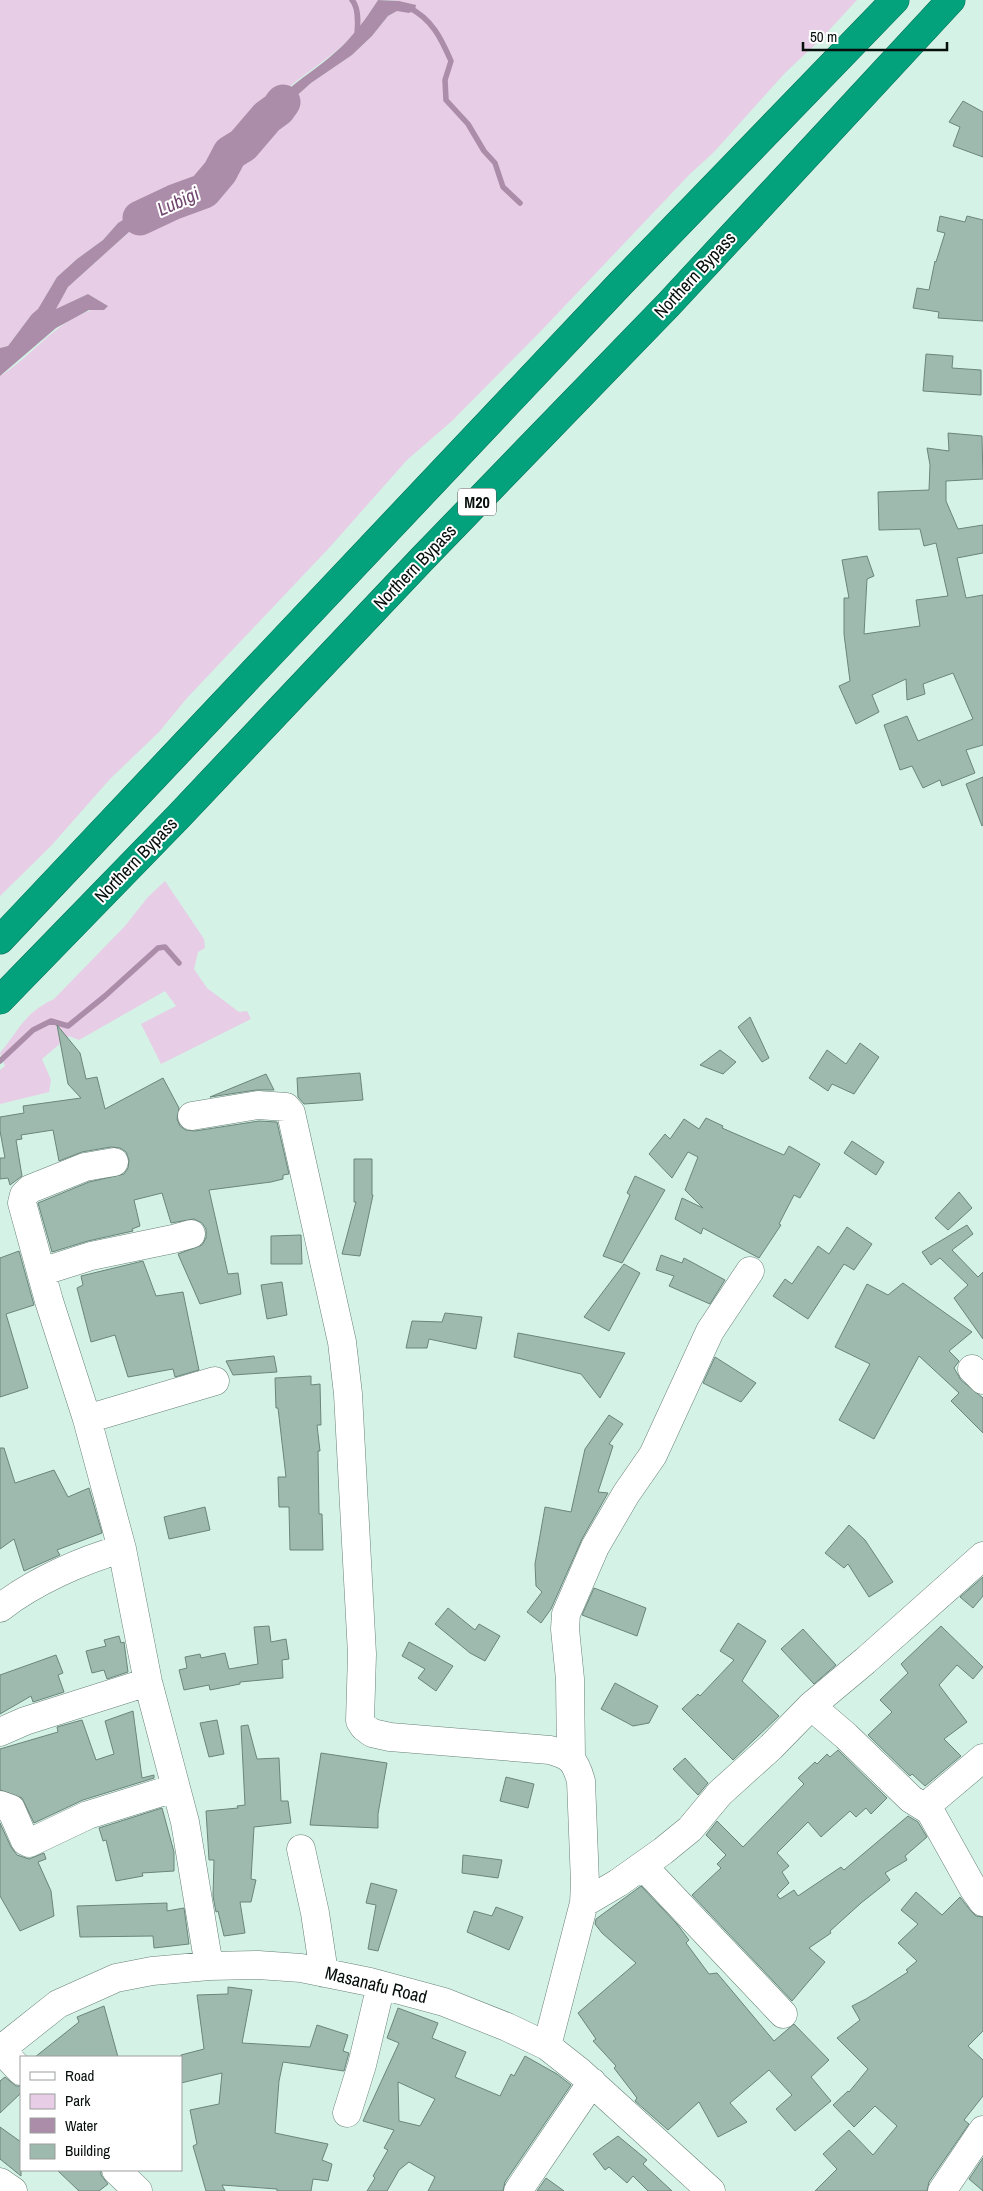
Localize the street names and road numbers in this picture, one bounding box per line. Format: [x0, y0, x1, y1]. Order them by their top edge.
street label: Northern Bypass [648, 226, 741, 323]
road number: M20 [458, 488, 496, 516]
street label: Northern Bypass [367, 518, 462, 615]
street label: Northern Bypass [88, 811, 183, 908]
street label: Masanafu Road [323, 1960, 430, 2009]

